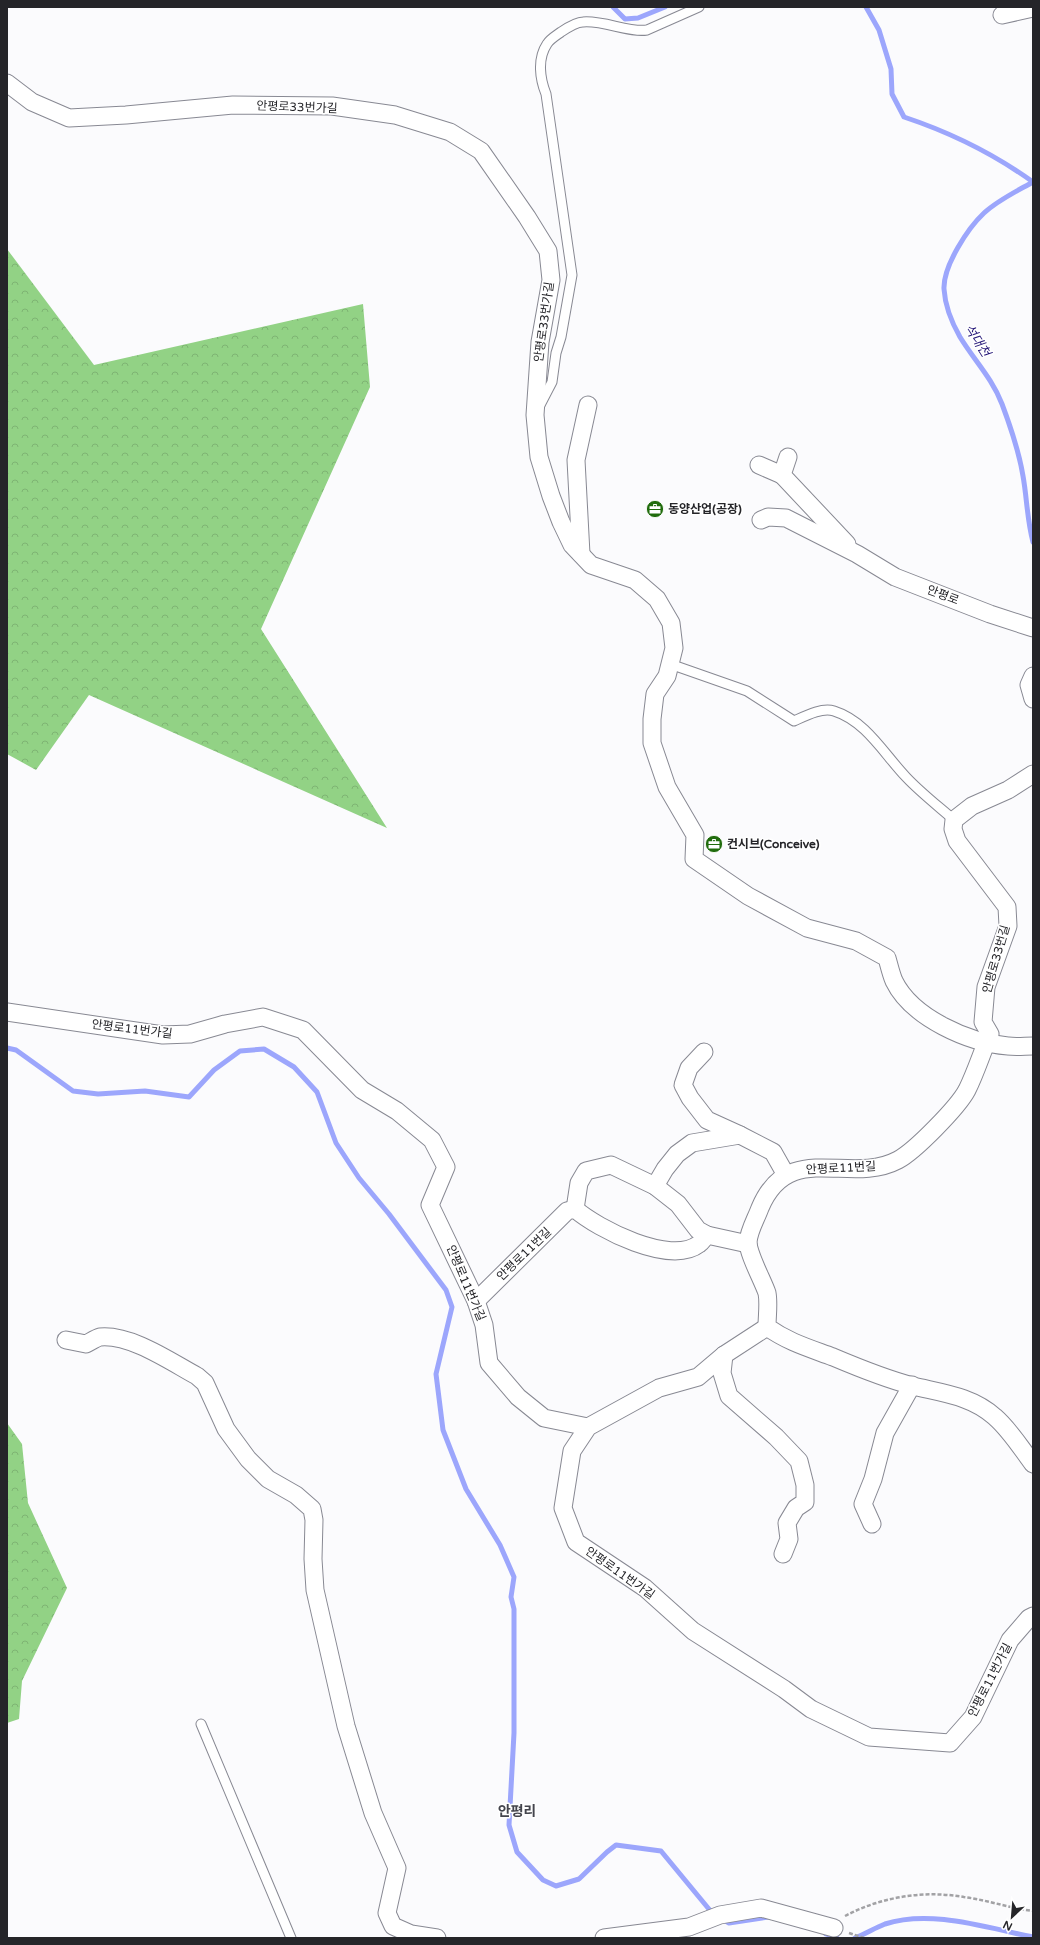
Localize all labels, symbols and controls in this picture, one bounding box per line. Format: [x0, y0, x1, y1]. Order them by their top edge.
street label: 안평로33번가길 [256, 99, 338, 115]
street label: 안평로33번가길 [531, 281, 557, 363]
water label: 석대천 [961, 321, 994, 361]
office icon: 동양산업(공장) [645, 499, 665, 519]
place label: 동양산업(공장) [668, 502, 742, 516]
street label: 안평로 [925, 583, 961, 607]
office icon: 컨시브(Conceive) [704, 834, 724, 854]
place label: 컨시브(Conceive) [727, 837, 820, 851]
street label: 안평로33번길 [980, 923, 1012, 995]
street label: 안평로11번가길 [91, 1017, 173, 1041]
street label: 안평로11번길 [806, 1159, 876, 1177]
street label: 안평로11번길 [494, 1225, 554, 1283]
street label: 안평로11번가길 [444, 1243, 488, 1323]
street label: 안평로11번가길 [583, 1544, 657, 1602]
street label: 안평로11번가길 [965, 1641, 1015, 1719]
district label: 안평리 [498, 1803, 536, 1820]
north arrow [992, 1897, 1032, 1937]
text: N [1001, 1918, 1015, 1933]

